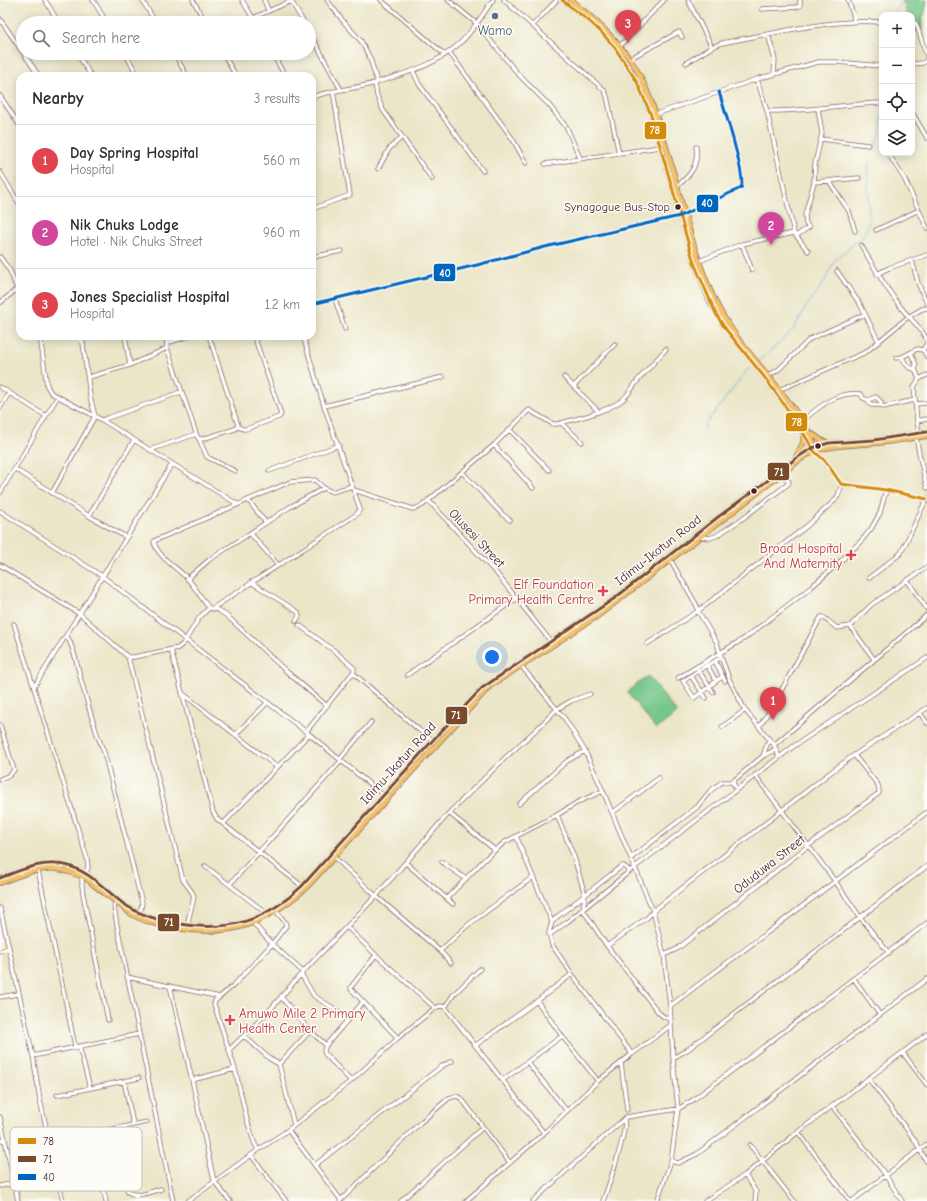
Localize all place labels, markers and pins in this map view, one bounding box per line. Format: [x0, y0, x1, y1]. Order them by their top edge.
pin: 3 [615, 10, 641, 43]
marker: Wamo [490, 11, 500, 21]
place label: Wamo [478, 23, 512, 38]
place label: Synagogue Bus-Stop [564, 200, 670, 214]
marker: Synagogue Bus-Stop [673, 202, 683, 212]
pin: 2 [758, 212, 784, 245]
unlabelled marker [813, 441, 823, 451]
unlabelled marker [749, 486, 759, 496]
place label: Broad Hospital And Maternity [760, 541, 842, 571]
marker: Broad Hospital And Maternity [845, 549, 857, 561]
place label: Elf Foundation Primary Health Centre [469, 577, 594, 607]
marker: Elf Foundation Primary Health Centre [597, 585, 609, 597]
pin: 1 [760, 687, 786, 720]
place label: Amuwo Mile 2 Primary Health Center [239, 1006, 365, 1036]
marker: Amuwo Mile 2 Primary Health Center [224, 1014, 236, 1026]

